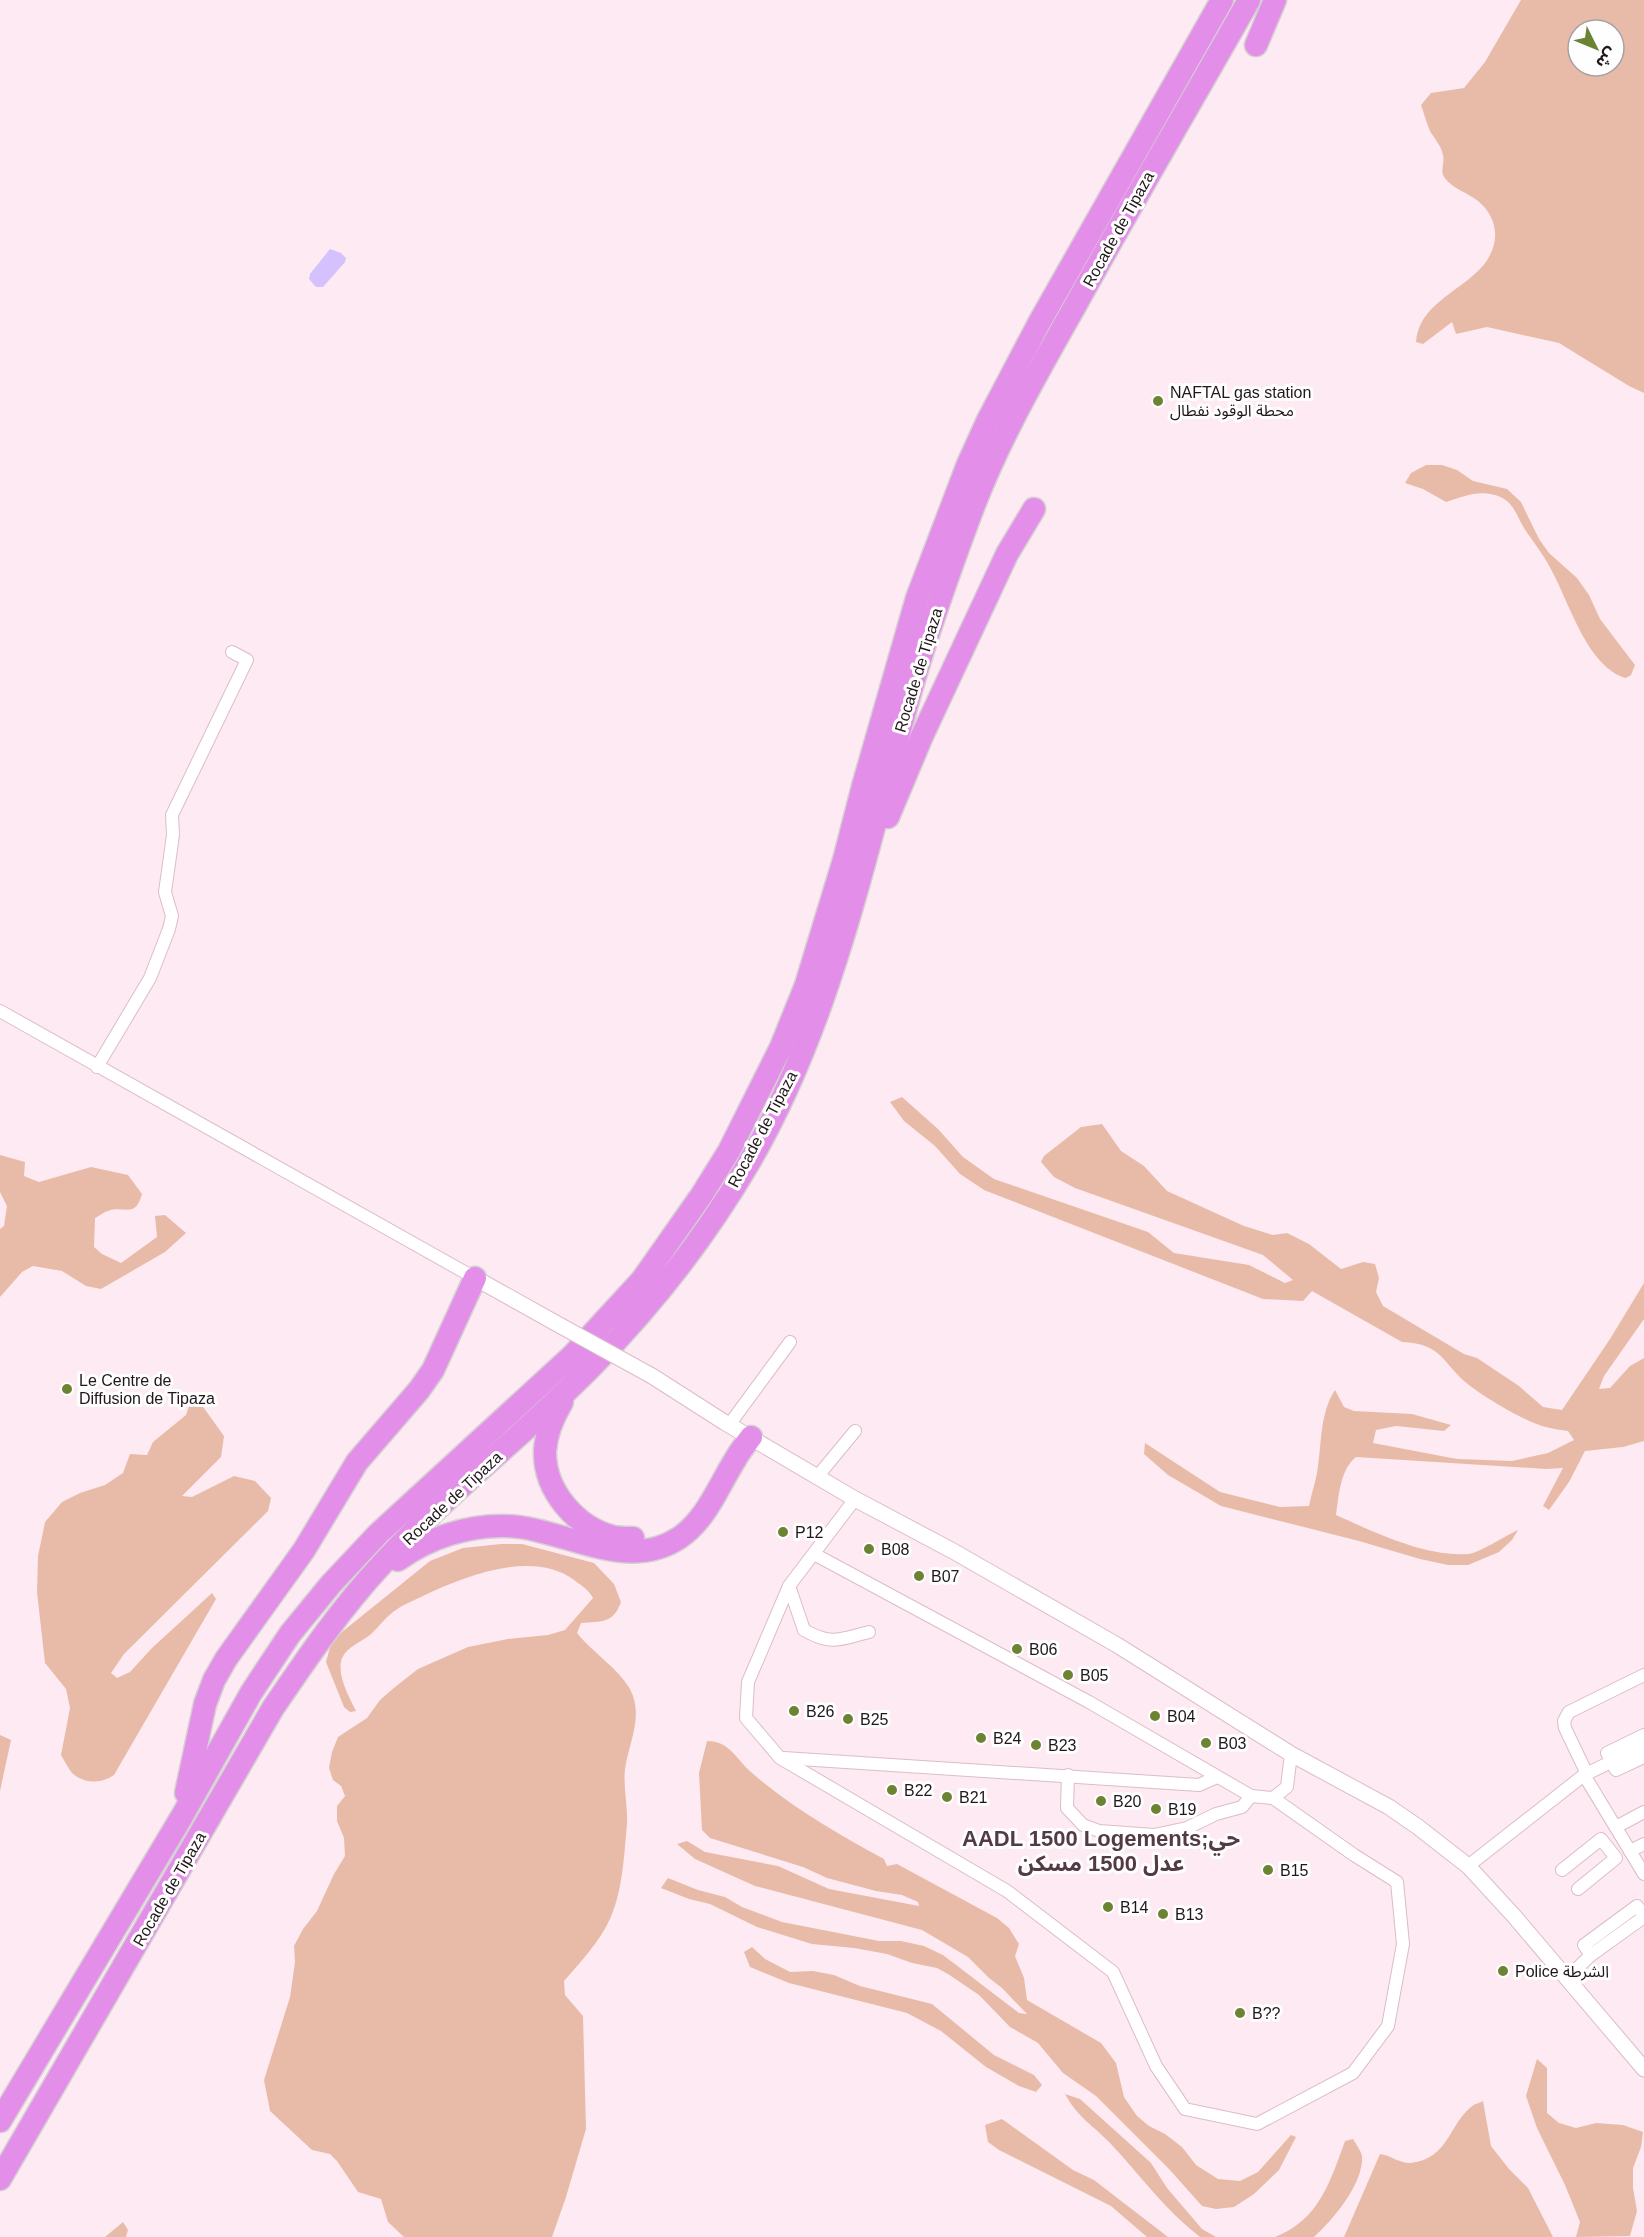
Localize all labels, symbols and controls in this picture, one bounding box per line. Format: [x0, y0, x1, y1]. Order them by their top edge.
north arrow [1566, 18, 1626, 78]
text: ش [1592, 43, 1620, 72]
street label: Rocade de Tipaza [1080, 169, 1157, 290]
place label: NAFTAL gas station محطة الوقود نفطال [1170, 384, 1311, 421]
marker: NAFTAL gas station محطة الوقود نفطال [1151, 394, 1165, 408]
street label: Rocade de Tipaza [891, 606, 945, 734]
street label: Rocade de Tipaza [725, 1068, 800, 1190]
place label: Le Centre de Diffusion de Tipaza [79, 1372, 215, 1407]
marker: Le Centre de Diffusion de Tipaza [60, 1382, 74, 1396]
street label: Rocade de Tipaza [399, 1448, 505, 1549]
place label: P12 [795, 1524, 824, 1541]
marker: P12 [776, 1525, 790, 1539]
place label: B08 [881, 1541, 910, 1558]
marker: B08 [862, 1542, 876, 1556]
place label: B07 [931, 1568, 960, 1585]
marker: B07 [912, 1569, 926, 1583]
place label: B06 [1029, 1641, 1058, 1658]
marker: B06 [1010, 1642, 1024, 1656]
place label: B05 [1080, 1667, 1109, 1684]
marker: B05 [1061, 1668, 1075, 1682]
place label: B26 [806, 1703, 835, 1720]
marker: B26 [787, 1704, 801, 1718]
place label: B04 [1167, 1708, 1196, 1725]
marker: B04 [1148, 1709, 1162, 1723]
place label: B25 [860, 1711, 889, 1728]
marker: B25 [841, 1712, 855, 1726]
place label: B24 [993, 1730, 1022, 1747]
marker: B24 [974, 1731, 988, 1745]
place label: B03 [1218, 1735, 1247, 1752]
marker: B03 [1199, 1736, 1213, 1750]
place label: B23 [1048, 1737, 1077, 1754]
marker: B23 [1029, 1738, 1043, 1752]
place label: B22 [904, 1782, 933, 1799]
marker: B22 [885, 1783, 899, 1797]
place label: B21 [959, 1789, 988, 1806]
marker: B21 [940, 1790, 954, 1804]
place label: B20 [1113, 1793, 1142, 1810]
marker: B20 [1094, 1794, 1108, 1808]
place label: B19 [1168, 1801, 1197, 1818]
marker: B19 [1149, 1802, 1163, 1816]
district label: AADL 1500 Logements;حي عدل 1500 مسكن [962, 1826, 1240, 1876]
street label: Rocade de Tipaza [130, 1829, 209, 1949]
place label: B15 [1280, 1862, 1309, 1879]
marker: B15 [1261, 1863, 1275, 1877]
place label: B14 [1120, 1899, 1149, 1916]
marker: B14 [1101, 1900, 1115, 1914]
place label: B13 [1175, 1906, 1204, 1923]
marker: B13 [1156, 1907, 1170, 1921]
place label: Police الشرطة [1515, 1963, 1609, 1981]
marker: Police الشرطة [1496, 1964, 1510, 1978]
place label: B?? [1252, 2005, 1281, 2022]
marker: B?? [1233, 2006, 1247, 2020]

